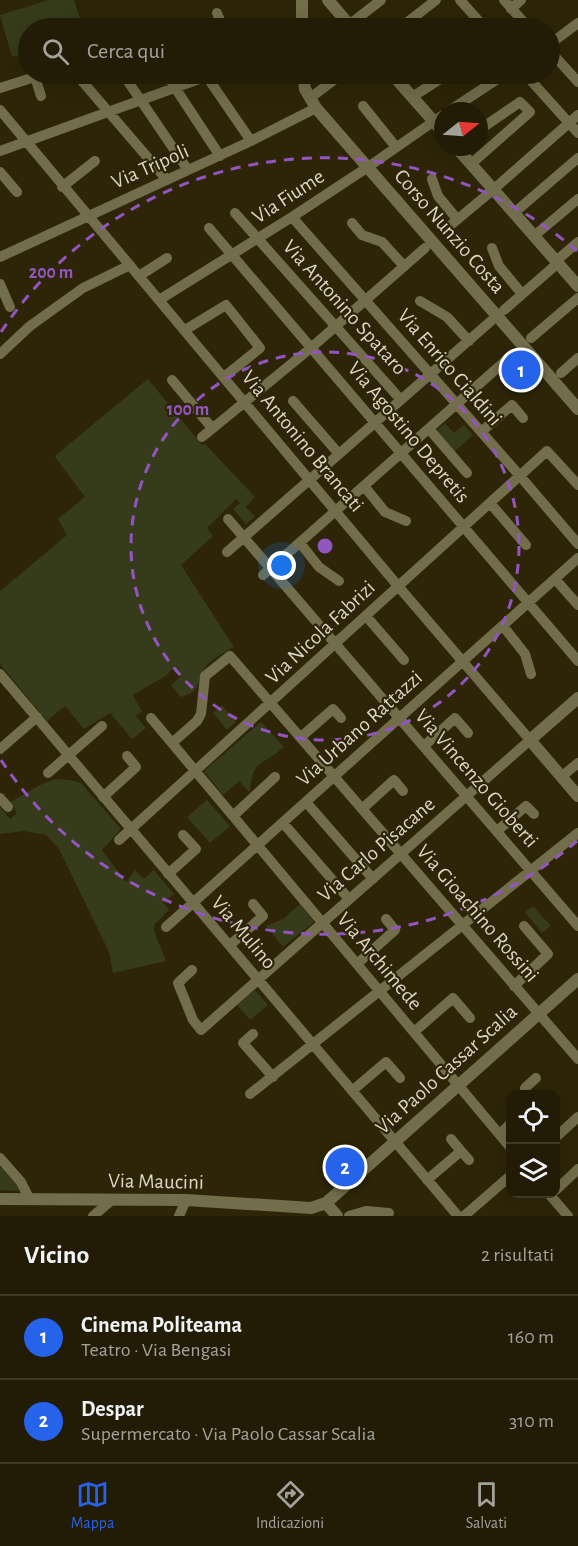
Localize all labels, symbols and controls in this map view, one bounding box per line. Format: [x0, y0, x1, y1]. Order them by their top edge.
search box [18, 18, 560, 84]
icon: search [39, 35, 72, 68]
text: Cerca qui [87, 40, 165, 62]
north arrow [434, 102, 488, 156]
street label: Via Tripoli [108, 140, 192, 193]
street label: Via Fiume [248, 165, 328, 227]
street label: Corso Nunzio Costa [390, 165, 509, 298]
street label: Via Antonino Spataro [279, 236, 410, 379]
text: 200 m [29, 264, 73, 282]
street label: Via Enrico Cialdini [393, 305, 506, 430]
pin: 1 [502, 348, 540, 392]
street label: Via Agostino Depretis [344, 358, 473, 507]
street label: Via Antonino Brancati [238, 367, 368, 516]
text: 100 m [167, 401, 209, 419]
centre of rings [315, 536, 335, 556]
your location [267, 551, 296, 580]
street label: Via Nicola Fabrizi [262, 577, 379, 688]
street label: Via Urbano Rattazzi [293, 667, 426, 790]
street label: Via Vincenzo Gioberti [411, 705, 542, 851]
street label: Via Carlo Pisacane [314, 793, 439, 906]
street label: Via Gioachino Rossini [413, 841, 543, 986]
street label: Via Mulino [207, 892, 280, 973]
street label: Via Archimede [333, 909, 426, 1014]
street label: Via Paolo Cassar Scalia [372, 1000, 521, 1138]
map controls [506, 1090, 560, 1198]
button: locate [506, 1090, 560, 1144]
pin: 2 [326, 1144, 364, 1190]
button: layers [506, 1144, 560, 1198]
street label: Via Maucini [108, 1170, 204, 1193]
text: Vicino [24, 1242, 89, 1268]
text: 2 risultati [481, 1245, 554, 1265]
text: Cinema Politeama [81, 1314, 242, 1336]
text: 1 [40, 1327, 47, 1347]
text: 160 m [508, 1327, 554, 1347]
text: Teatro · Via Bengasi [81, 1340, 231, 1360]
text: Despar [81, 1398, 144, 1420]
text: 2 [39, 1411, 48, 1431]
text: 310 m [509, 1411, 554, 1431]
text: Supermercato · Via Paolo Cassar Scalia [81, 1424, 376, 1444]
tab: Mappa [71, 1478, 114, 1533]
tab: Indicazioni [256, 1478, 324, 1533]
tab: Salvati [466, 1478, 507, 1533]

